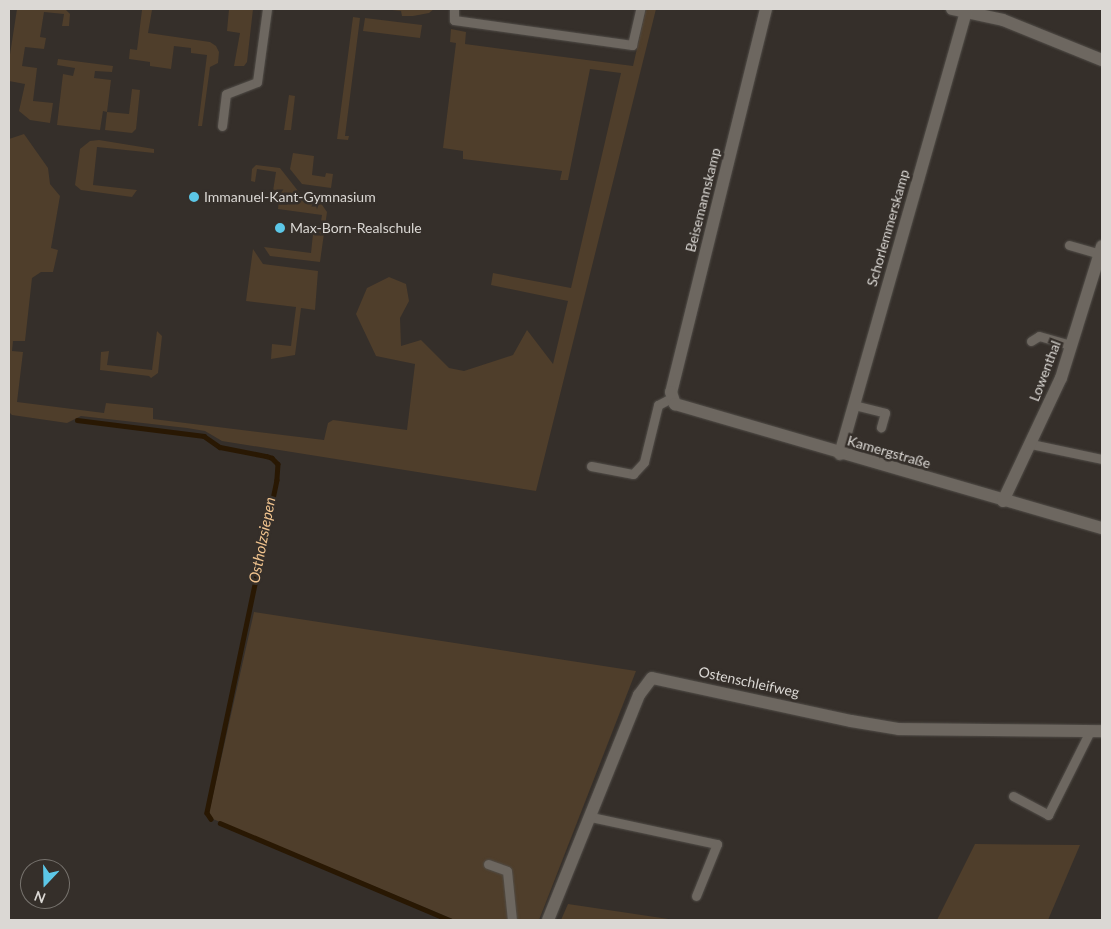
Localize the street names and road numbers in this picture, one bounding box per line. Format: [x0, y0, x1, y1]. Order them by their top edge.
street label: Beisemannskamp [682, 146, 724, 254]
street label: Schorlemmerskamp [863, 168, 913, 288]
street label: Lowenthal [1026, 338, 1064, 404]
street label: Kamergstraße [845, 432, 933, 472]
street label: Ostenschleifweg [697, 663, 801, 701]

